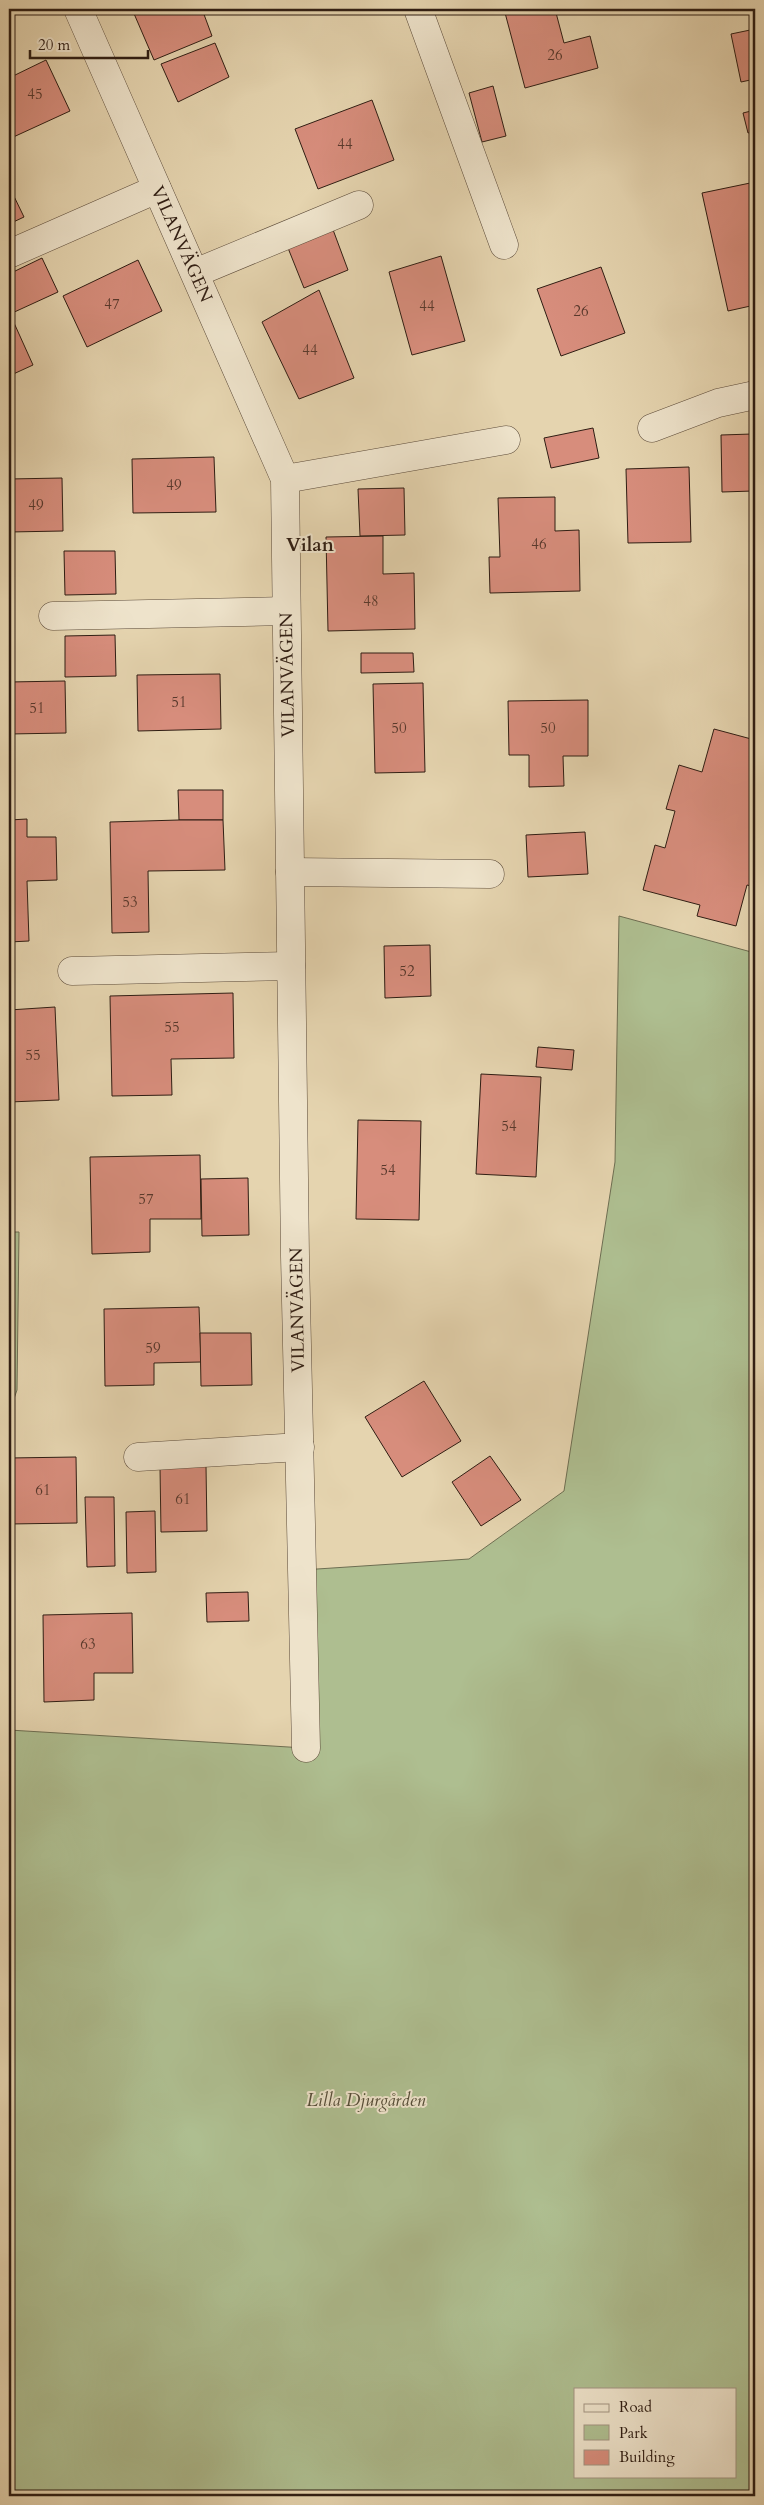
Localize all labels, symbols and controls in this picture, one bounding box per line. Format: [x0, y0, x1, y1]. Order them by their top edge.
scale bar [30, 28, 148, 60]
text: 20 m [38, 35, 70, 55]
house number: 26 [547, 45, 563, 65]
house number: 45 [27, 84, 43, 104]
house number: 44 [337, 134, 353, 154]
street label: VILANVÄGEN [145, 182, 219, 307]
house number: 47 [104, 294, 120, 314]
house number: 44 [419, 296, 435, 316]
house number: 26 [573, 301, 589, 321]
house number: 44 [302, 340, 318, 360]
house number: 49 [166, 475, 182, 495]
house number: 49 [28, 495, 44, 515]
district label: Vilan [286, 532, 335, 558]
house number: 46 [531, 534, 547, 554]
house number: 48 [363, 591, 379, 611]
street label: VILANVÄGEN [274, 612, 301, 738]
house number: 51 [171, 692, 187, 712]
house number: 51 [29, 698, 45, 718]
house number: 50 [391, 718, 407, 738]
house number: 50 [540, 718, 556, 738]
house number: 53 [122, 892, 138, 912]
house number: 52 [399, 961, 415, 981]
house number: 55 [164, 1017, 180, 1037]
house number: 55 [25, 1045, 41, 1065]
house number: 54 [501, 1116, 517, 1136]
house number: 54 [380, 1160, 396, 1180]
house number: 57 [138, 1189, 154, 1209]
street label: VILANVÄGEN [284, 1247, 311, 1373]
house number: 59 [145, 1338, 161, 1358]
house number: 61 [35, 1480, 51, 1500]
house number: 61 [175, 1489, 191, 1509]
house number: 63 [80, 1634, 96, 1654]
park label: Lilla Djurgården [307, 2088, 426, 2113]
legend [574, 2388, 736, 2478]
text: Road [619, 2397, 652, 2417]
text: Park [619, 2423, 648, 2443]
text: Building [619, 2447, 675, 2467]

